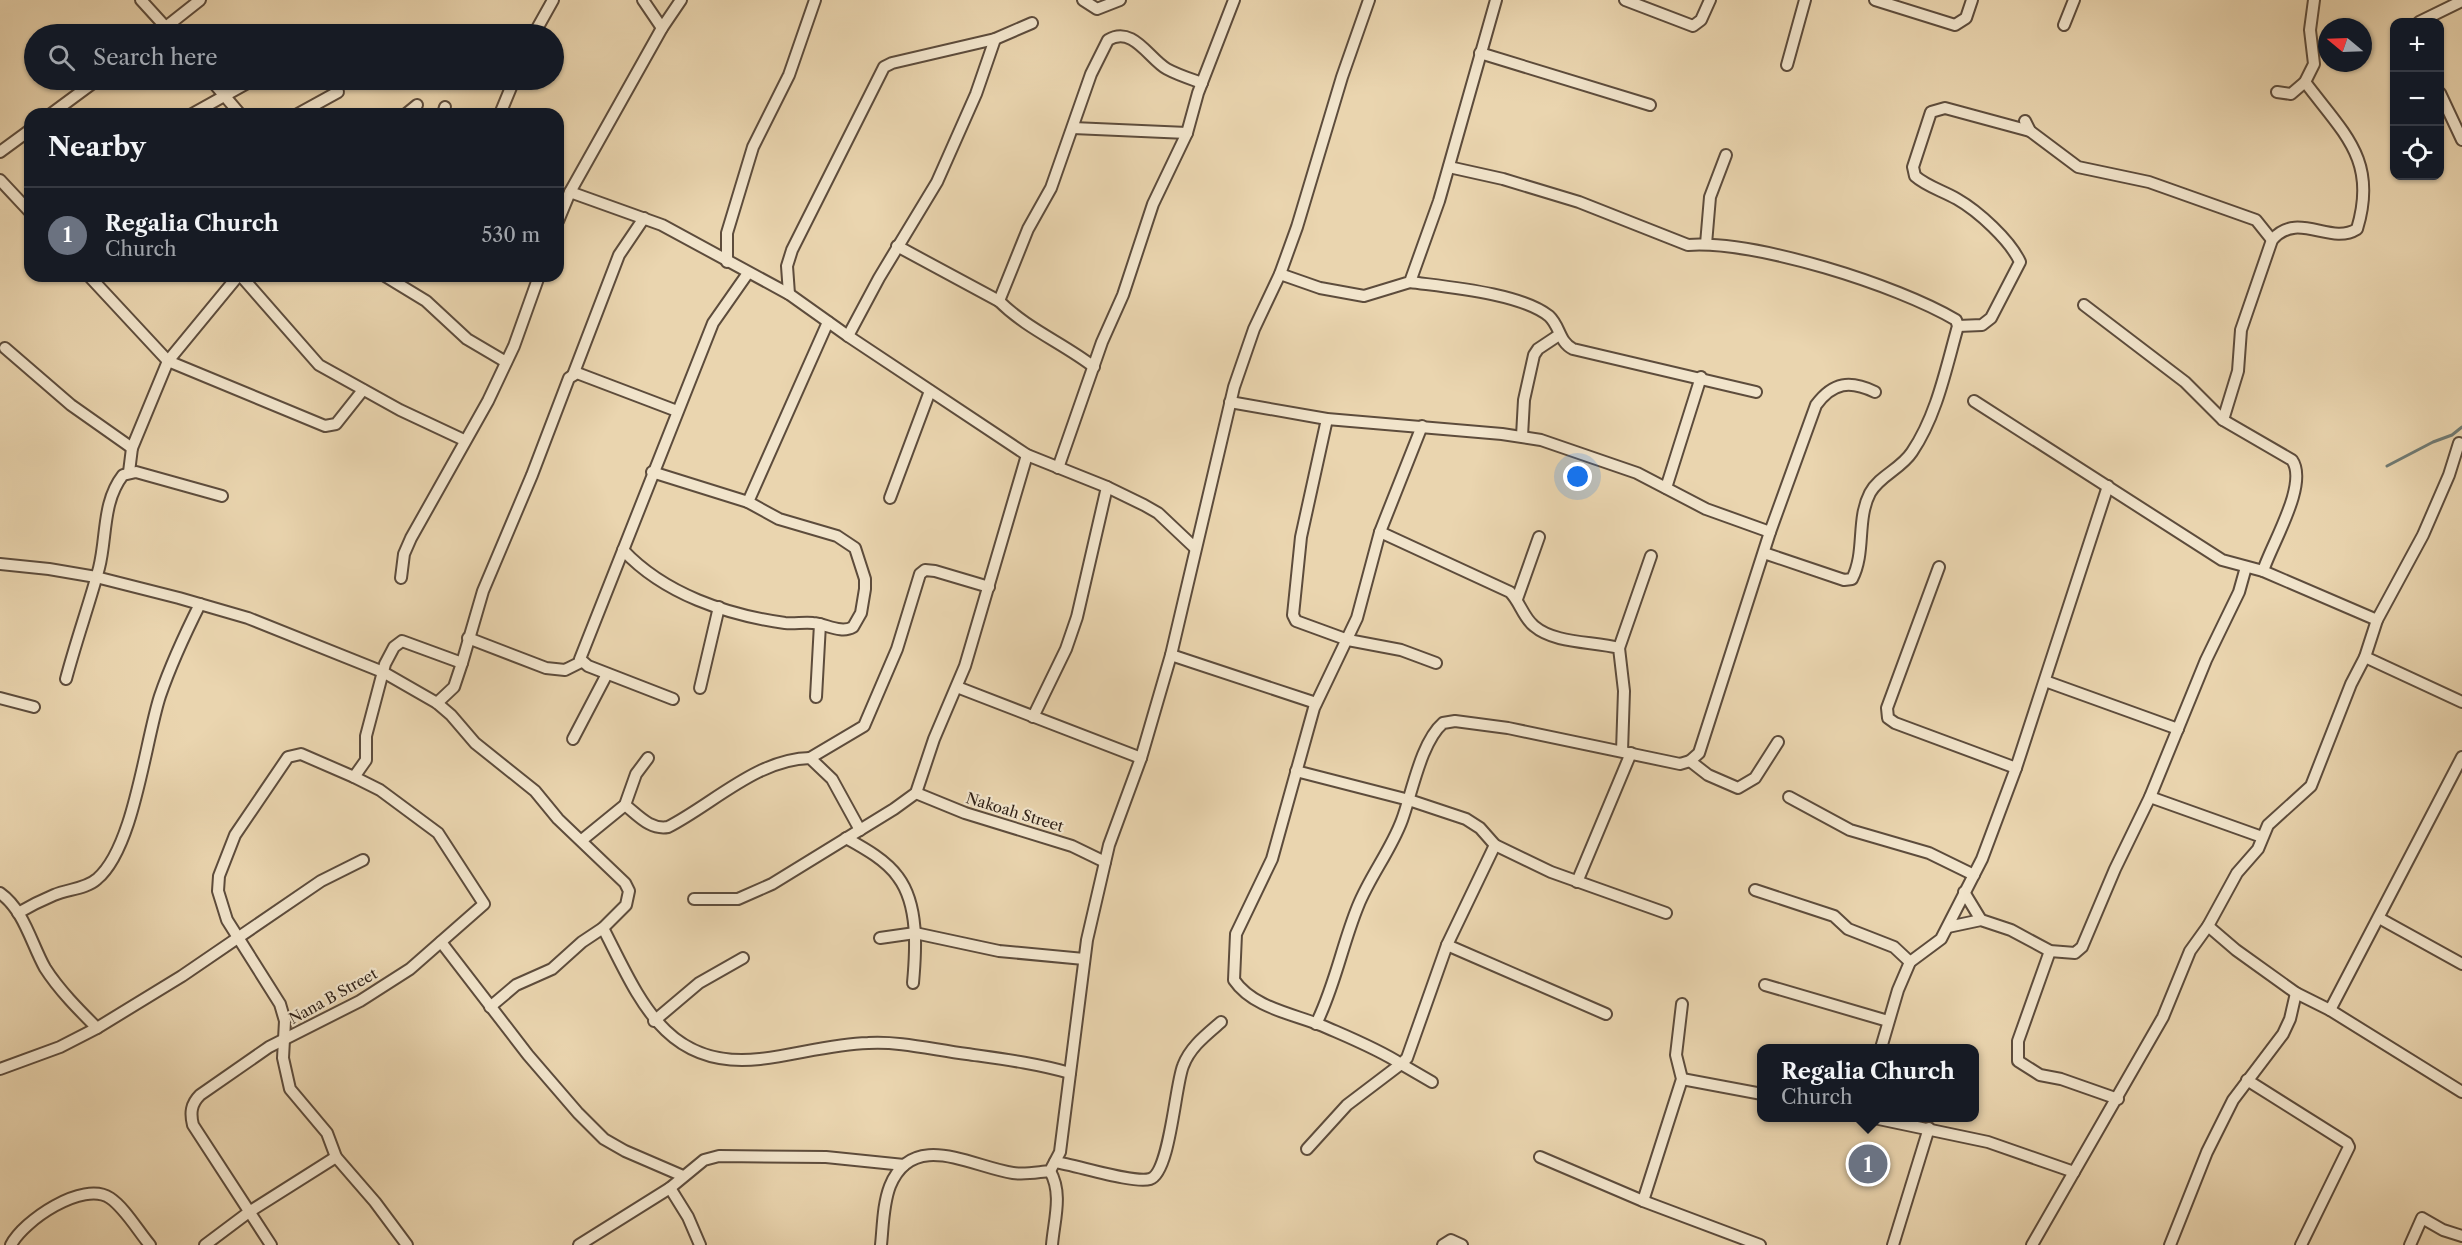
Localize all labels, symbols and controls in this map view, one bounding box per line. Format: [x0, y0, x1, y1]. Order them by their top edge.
north arrow [2318, 18, 2372, 72]
map controls [2390, 18, 2444, 180]
button: + [2390, 18, 2444, 72]
search box [24, 24, 564, 90]
icon: search [45, 41, 78, 74]
text: Search here [93, 44, 218, 71]
button: − [2390, 72, 2444, 126]
button: locate [2390, 126, 2444, 180]
text: Nearby [48, 131, 146, 163]
text: Regalia Church [105, 210, 279, 237]
text: 1 [63, 223, 72, 247]
text: 530 m [482, 223, 540, 247]
text: Church [105, 237, 176, 261]
your location [1563, 462, 1592, 491]
street label: Nakoah Street [964, 788, 1067, 836]
street label: Nana B Street [286, 964, 381, 1028]
popup [1757, 1044, 1979, 1122]
text: Regalia Church [1781, 1058, 1955, 1085]
text: Church [1781, 1085, 1853, 1109]
pin: 1 [1848, 1142, 1888, 1186]

